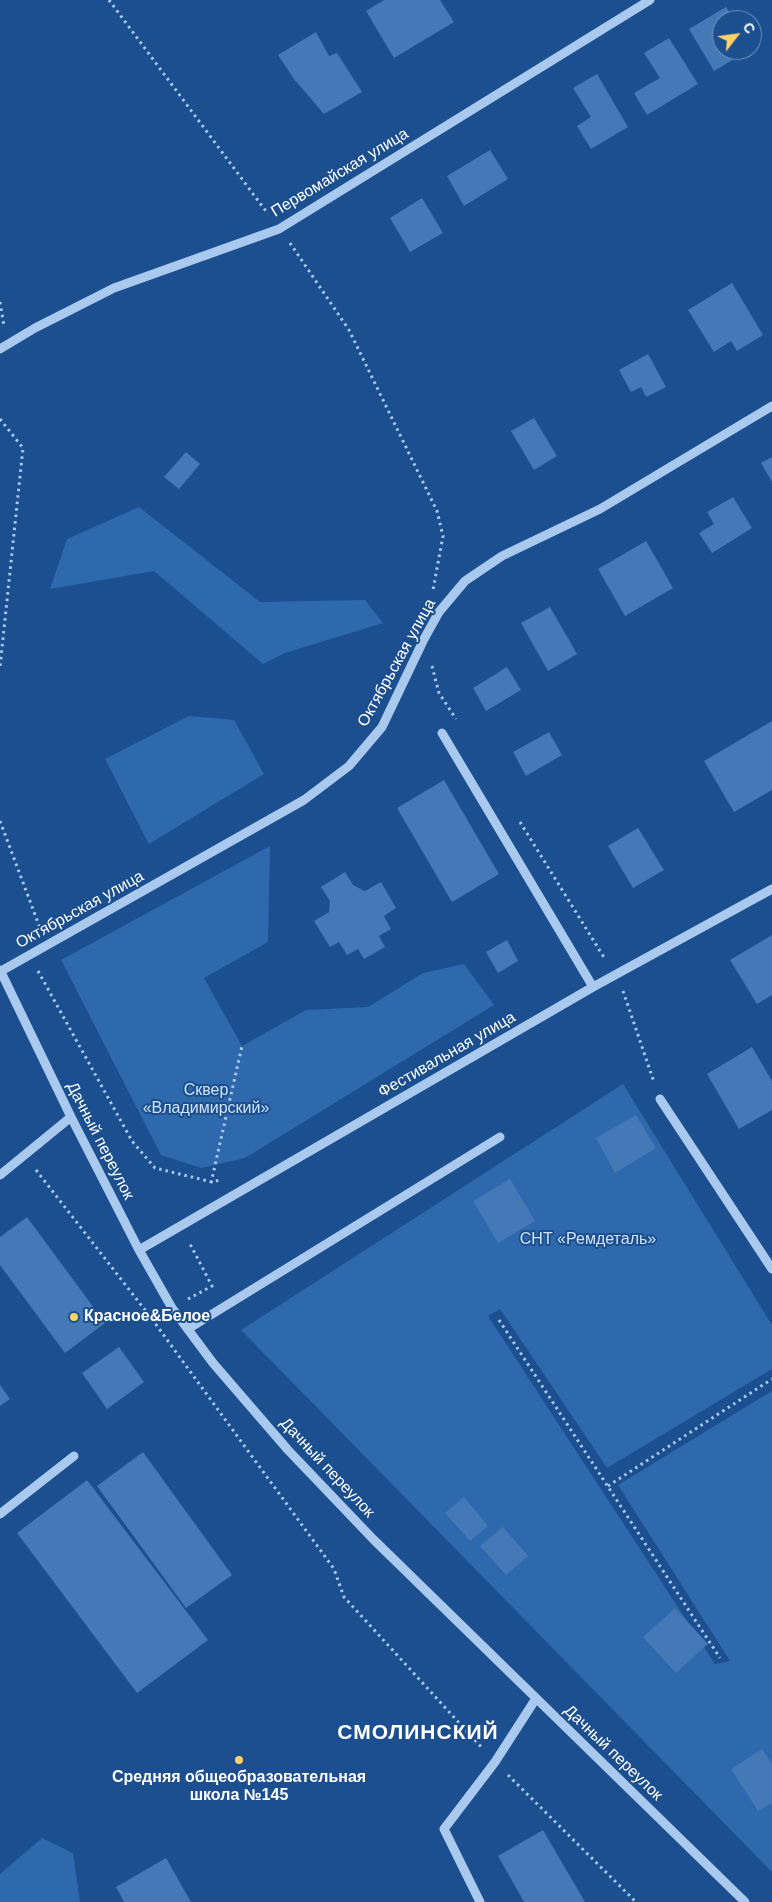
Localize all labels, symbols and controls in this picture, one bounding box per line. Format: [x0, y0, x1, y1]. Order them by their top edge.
north arrow [712, 10, 762, 60]
text: С [740, 20, 759, 36]
street label: Первомайская улица [268, 124, 412, 222]
street label: Октябрьская улица [354, 596, 440, 730]
street label: Октябрьская улица [13, 867, 147, 953]
street label: Фестивальная улица [375, 1008, 519, 1102]
street label: Дачный переулок [62, 1079, 138, 1203]
park label: Сквер «Владимирский» [143, 1081, 269, 1119]
park label: СНТ «Ремдеталь» [520, 1230, 656, 1250]
place label: Красное&Белое [84, 1307, 210, 1327]
marker: Красное&Белое [68, 1311, 80, 1323]
street label: Дачный переулок [276, 1414, 378, 1522]
street label: Дачный переулок [560, 1701, 666, 1805]
district label: СМОЛИНСКИЙ [336, 1720, 500, 1746]
marker: Средняя общеобразовательная школа №145 [233, 1754, 245, 1766]
place label: Средняя общеобразовательная школа №145 [112, 1768, 366, 1806]

